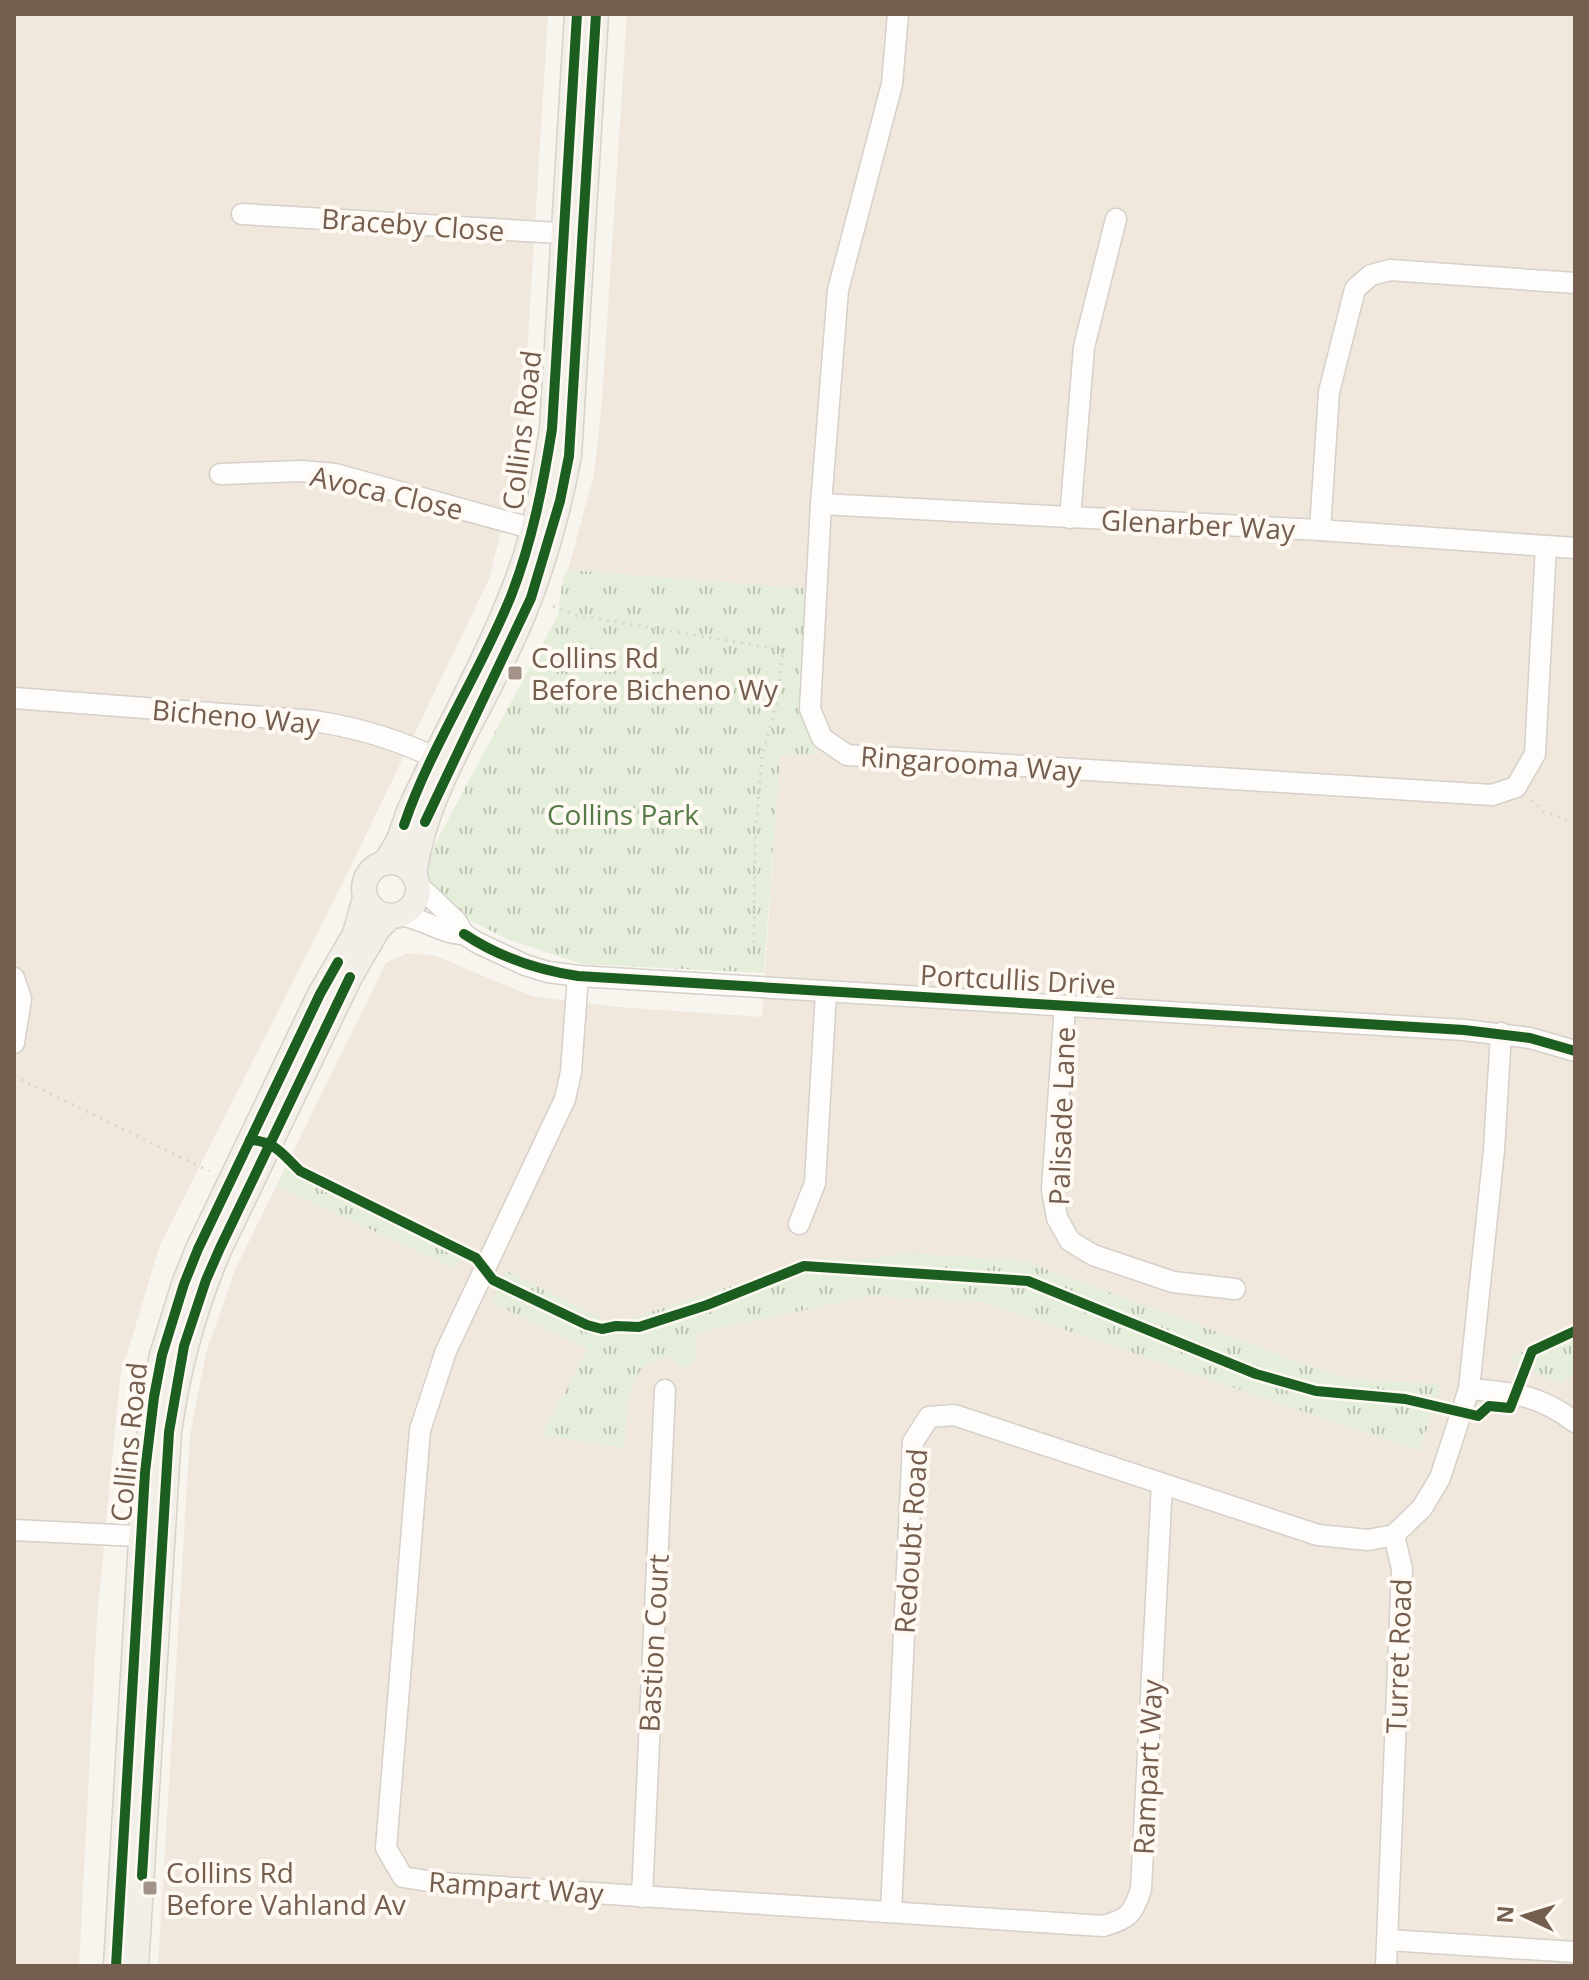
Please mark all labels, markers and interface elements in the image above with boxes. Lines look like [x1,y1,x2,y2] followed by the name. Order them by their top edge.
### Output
[320,199,506,249] street label: Braceby Close
[492,348,550,512] street label: Collins Road
[307,456,467,528] street label: Avoca Close
[1100,500,1297,548] street label: Glenarber Way
[531,638,779,708] place label: Collins Rd Before Bicheno Wy
[506,664,524,682] marker: Collins Rd Before Bicheno Wy
[151,690,322,742] street label: Bicheno Way
[859,736,1084,790] street label: Ringarooma Way
[547,795,699,833] park label: Collins Park
[919,955,1117,1003] street label: Portcullis Drive
[1039,1026,1083,1206] street label: Palisade Lane
[101,1360,155,1524] street label: Collins Road
[885,1447,935,1635] street label: Redoubt Road
[629,1553,677,1733] street label: Bastion Court
[1376,1578,1420,1734] street label: Turret Road
[1123,1677,1171,1856] street label: Rampart Way
[166,1853,406,1923] place label: Collins Rd Before Vahland Av
[427,1862,606,1912] street label: Rampart Way
[1485,1876,1565,1956] north arrow
[141,1879,159,1897] marker: Collins Rd Before Vahland Av
[1488,1905,1520,1925] text: N

